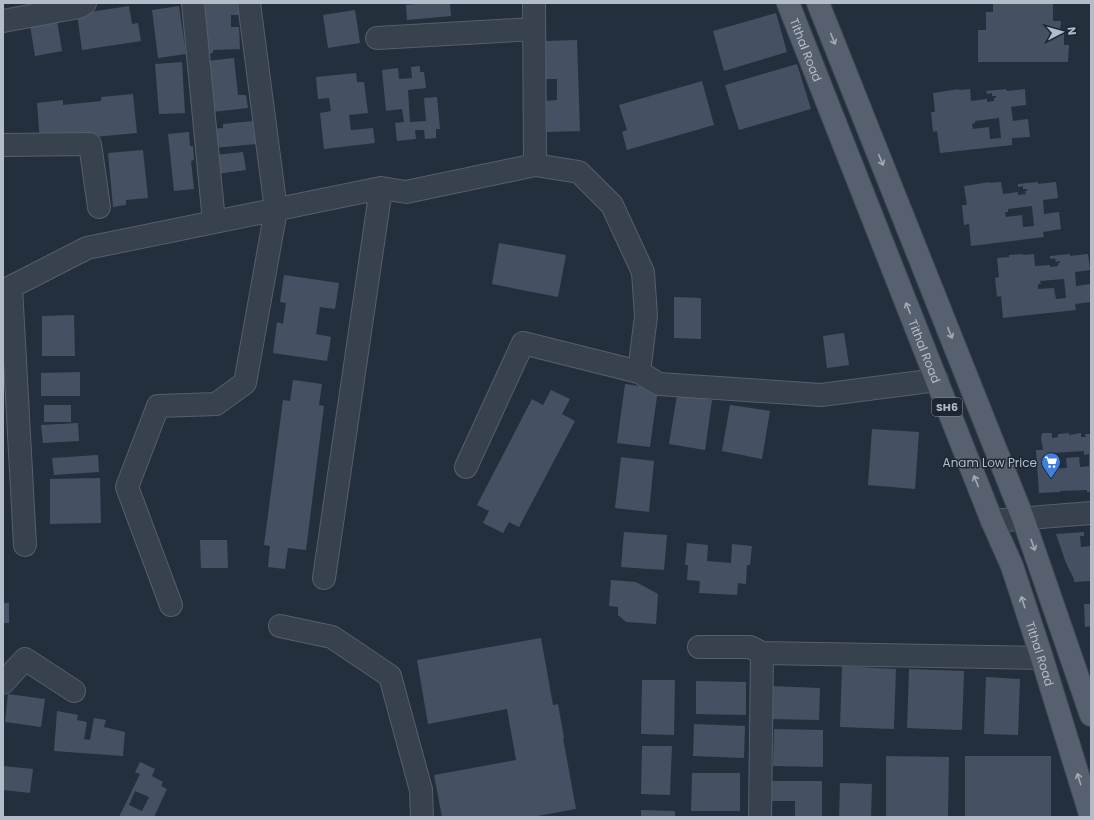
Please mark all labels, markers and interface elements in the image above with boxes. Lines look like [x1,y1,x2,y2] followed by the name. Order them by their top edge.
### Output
[1042,12,1082,52] north arrow
[786,15,827,84] street label: Tithal Road
[1064,26,1080,36] text: N
[829,33,837,45] one-way arrow
[878,153,885,165] one-way arrow
[904,302,912,314] one-way arrow
[905,317,945,385] street label: Tithal Road
[946,326,954,338] one-way arrow
[932,398,962,416] road number: SH6
[1040,451,1062,479] supermarket icon: Anam Low Price
[943,454,1037,471] place label: Anam Low Price
[972,475,979,487] one-way arrow
[1030,538,1037,551] one-way arrow
[1019,596,1027,608] one-way arrow
[1022,619,1059,688] street label: Tithal Road
[1075,773,1082,786] one-way arrow

